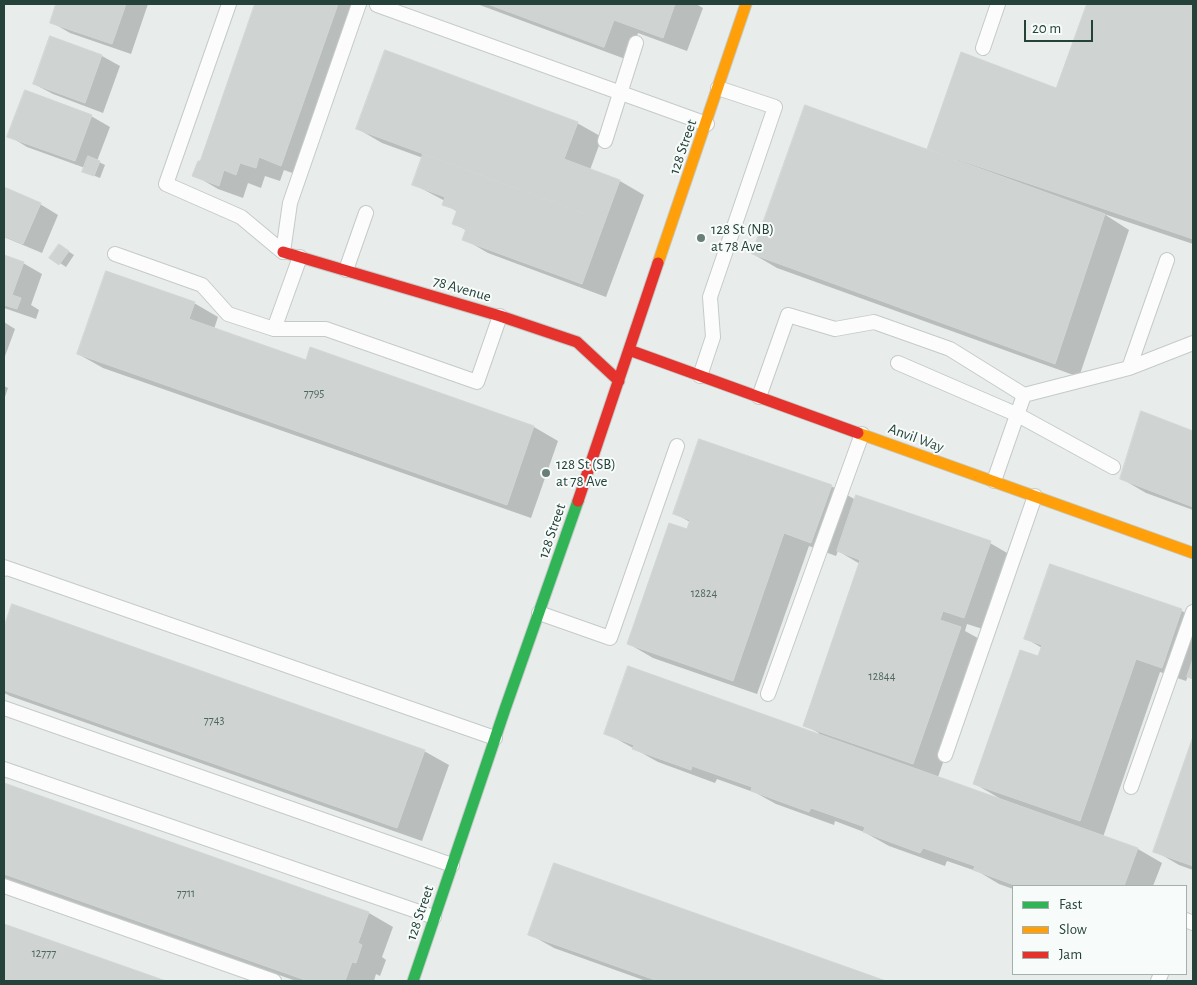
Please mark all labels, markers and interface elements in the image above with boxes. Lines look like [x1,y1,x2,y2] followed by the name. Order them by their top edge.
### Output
[1027,10,1096,42] scale bar
[1032,21,1061,36] text: 20 m
[665,117,701,177] street label: 128 Street
[711,220,774,255] place label: 128 St (NB) at 78 Ave
[695,232,707,244] marker: 128 St (NB) at 78 Ave
[431,272,493,306] street label: 78 Avenue
[304,386,324,400] house number: 7795
[886,420,946,456] street label: Anvil Way
[556,455,616,490] place label: 128 St (SB) at 78 Ave
[540,467,552,479] marker: 128 St (SB) at 78 Ave
[534,501,570,561] street label: 128 Street
[691,586,717,600] house number: 12824
[869,669,895,683] house number: 12844
[204,713,224,727] house number: 7743
[402,883,438,943] street label: 128 Street
[1012,885,1187,975] legend
[177,886,195,900] house number: 7711
[1059,897,1082,912] text: Fast
[1059,922,1087,937] text: Slow
[32,946,56,960] house number: 12777
[1059,947,1082,962] text: Jam

